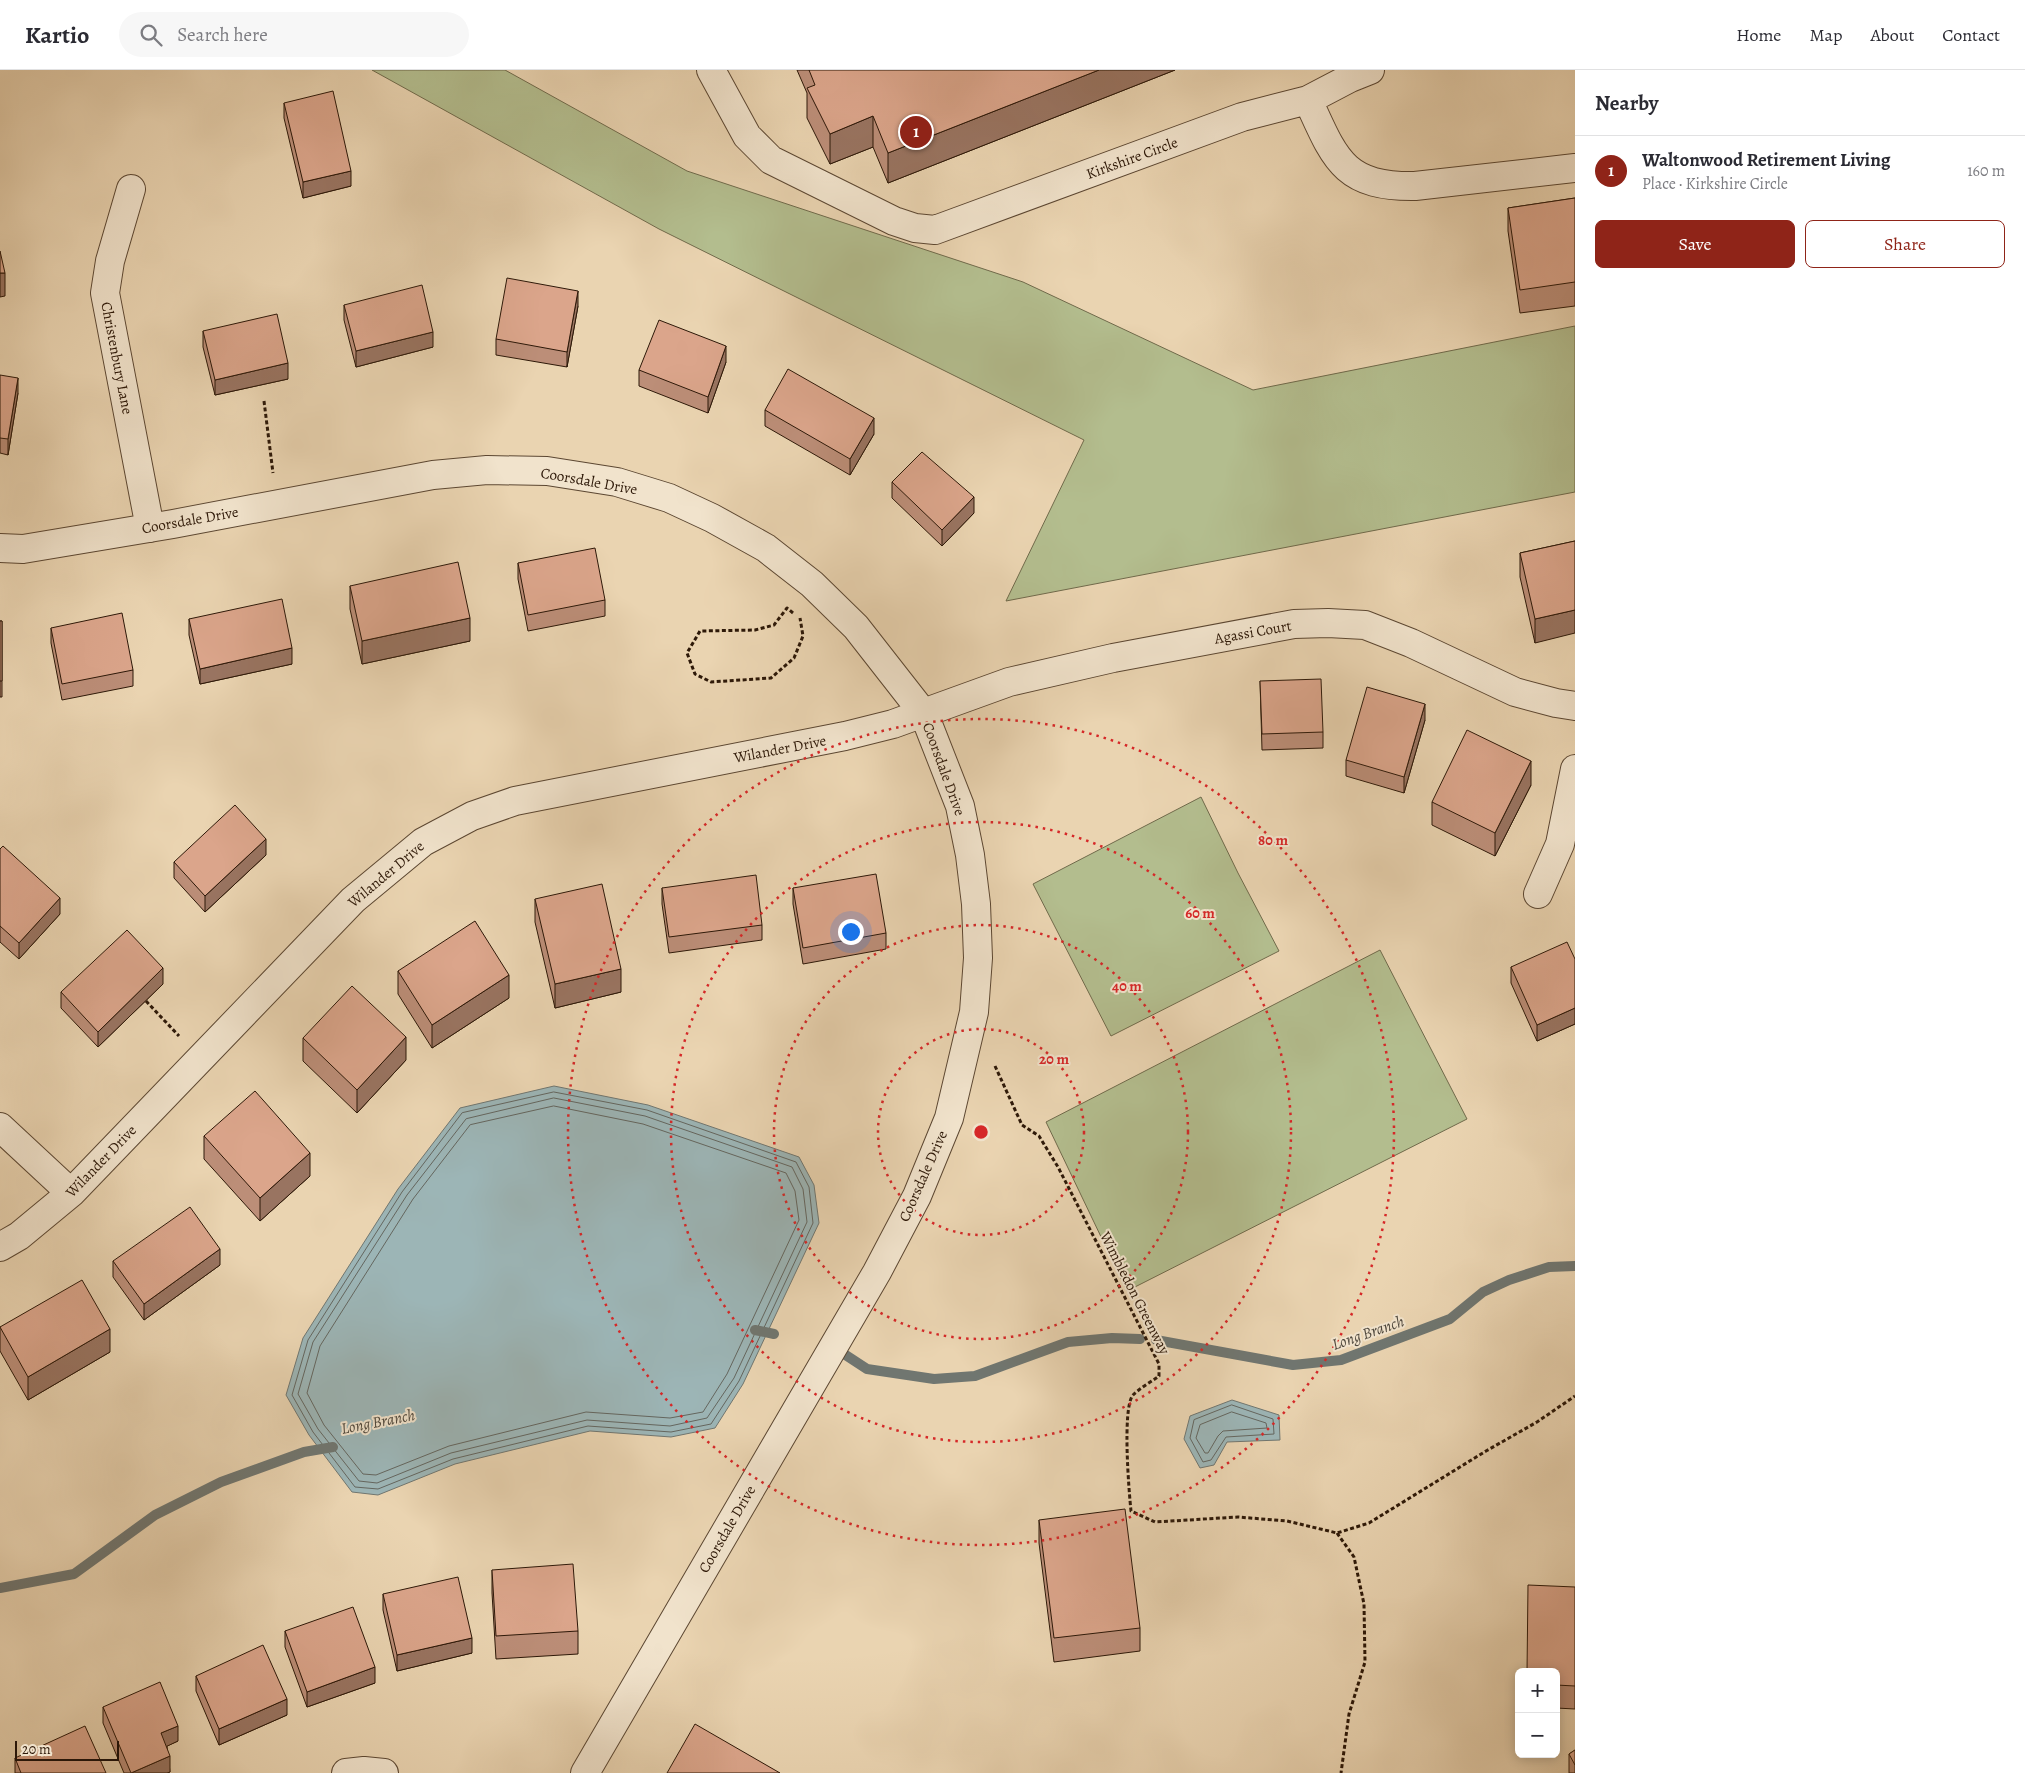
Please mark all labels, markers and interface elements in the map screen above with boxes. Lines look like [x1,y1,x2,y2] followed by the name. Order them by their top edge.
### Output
[119,12,469,57] search box
[25,19,89,51] text: Kartio
[137,21,165,49] icon: search
[177,22,268,48] text: Search here
[1736,23,1781,47] text: Home
[1809,23,1842,47] text: Map
[1870,23,1914,47] text: About
[1942,23,2000,47] text: Contact
[1595,89,1658,117] text: Nearby
[900,113,932,151] pin: 1
[1083,132,1181,184] street label: Kirkshire Circle
[1642,147,1891,173] text: Waltonwood Retirement Living
[1608,160,1614,182] text: 1
[1967,160,2005,182] text: 160 m
[1642,173,1788,195] text: Place · Kirkshire Circle
[1595,220,1795,268] button: Save
[1805,220,2005,268] button: Share
[96,300,138,416] street label: Christenbury Lane
[539,463,639,499] street label: Coorsdale Drive
[140,502,240,538] street label: Coorsdale Drive
[1212,615,1293,649] street label: Agassi Court
[918,720,970,819] street label: Coorsdale Drive
[731,730,828,768] street label: Wilander Drive
[1258,830,1288,850] text: 80 m
[343,836,429,912] street label: Wilander Drive
[1185,903,1215,923] text: 60 m
[838,919,864,945] your location
[1112,976,1142,996] text: 40 m
[1039,1049,1069,1069] text: 20 m
[61,1120,141,1202] street label: Wilander Drive
[972,1123,990,1141] centre of rings
[894,1127,952,1225] street label: Coorsdale Drive
[1095,1227,1175,1358] street label: Wimbledon Greenway
[1329,1310,1407,1356] water label: Long Branch
[339,1404,417,1440] water label: Long Branch
[694,1481,760,1576] street label: Coorsdale Drive
[1515,1668,1560,1758] map controls
[1515,1668,1560,1713] button: +
[1515,1713,1560,1758] button: −
[15,1738,119,1761] scale bar
[22,1740,51,1759] text: 20 m

